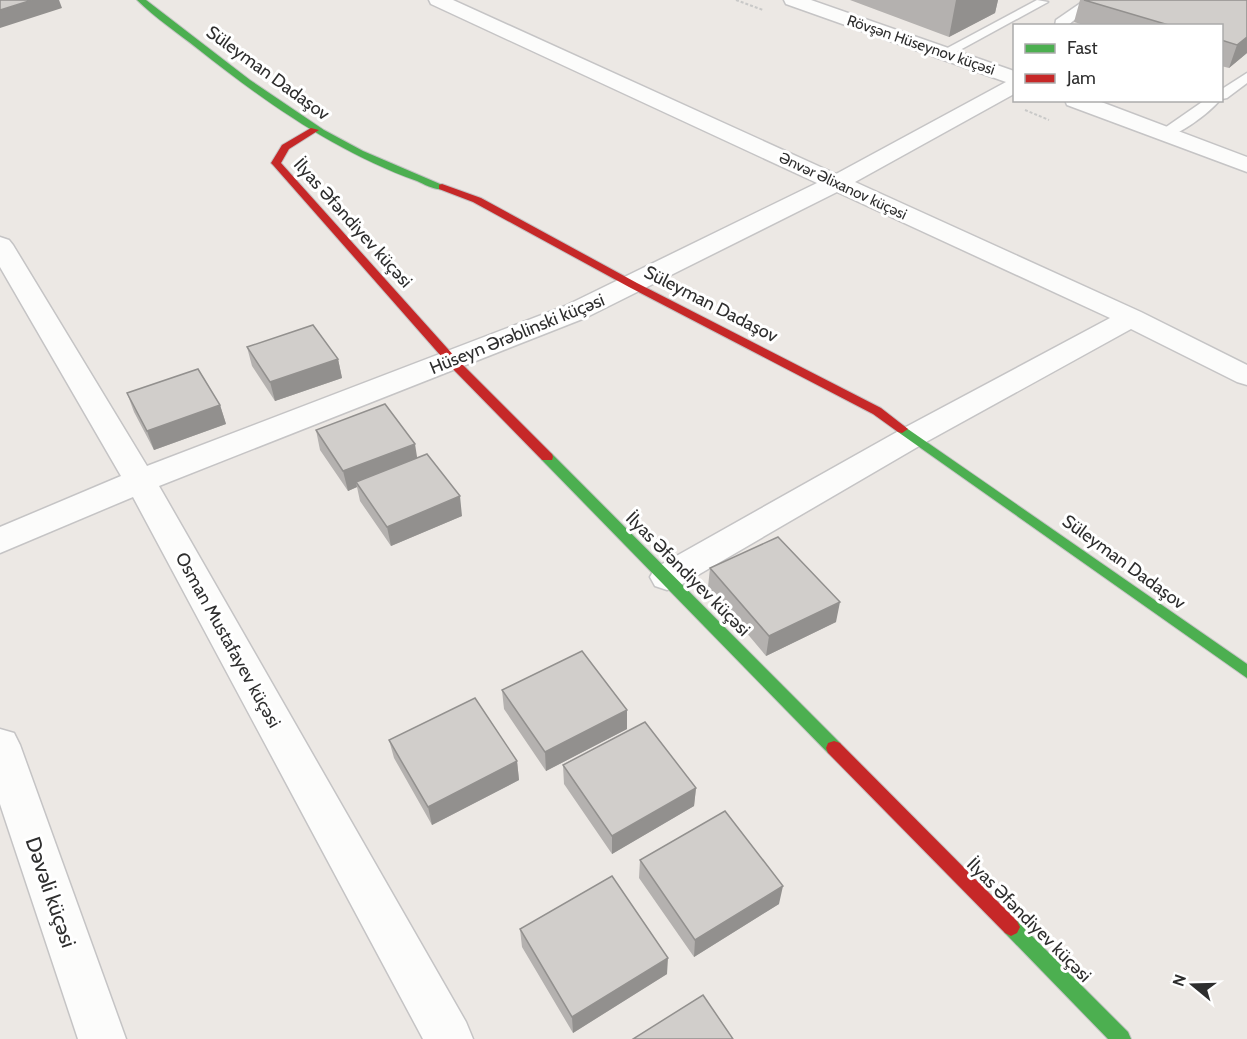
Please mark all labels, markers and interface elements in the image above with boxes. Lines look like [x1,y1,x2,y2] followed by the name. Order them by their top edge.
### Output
[845,11,997,79] street label: Rövşən Hüseynov küçəsi
[202,21,334,125] street label: Süleyman Dadaşov
[1013,24,1223,102] legend
[1067,37,1098,59] text: Fast
[1066,67,1096,89] text: Jam
[776,148,910,224] street label: Ənvər Əlixanov küçəsi
[289,154,417,292] street label: İlyas Əfəndiyev küçəsi
[641,261,782,347] street label: Süleyman Dadaşov
[426,289,608,379] street label: Hüseyn Ərəblinski küçəsi
[621,507,755,641] street label: İlyas Əfəndiyev küçəsi
[1058,510,1190,614] street label: Süleyman Dadaşov
[171,549,285,731] street label: Osman Mustafayev küçəsi
[20,834,82,950] street label: Dəvəli küçəsi
[962,853,1096,987] street label: İlyas Əfəndiyev küçəsi
[1163,955,1223,1015] north arrow
[1168,972,1190,989] text: N

